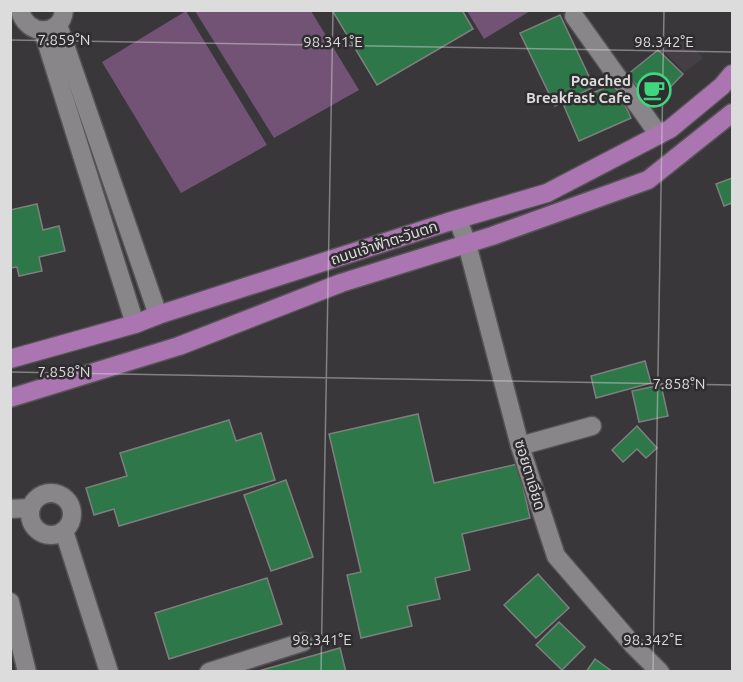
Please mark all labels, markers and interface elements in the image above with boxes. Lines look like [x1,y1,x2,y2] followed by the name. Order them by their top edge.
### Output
[37,31,91,48] text: 7.859°N
[303,33,363,50] text: 98.341°E
[634,33,694,50] text: 98.342°E
[526,72,631,106] place label: Poached Breakfast Cafe
[636,72,672,108] cafe icon: Poached Breakfast Cafe
[328,217,440,268] street label: ถนนเจ้าฟ้าตะวันตก
[37,363,91,380] text: 7.858°N
[652,375,706,392] text: 7.858°N
[512,438,549,512] street label: ซอยตาเอียด
[292,631,352,648] text: 98.341°E
[623,631,683,648] text: 98.342°E

